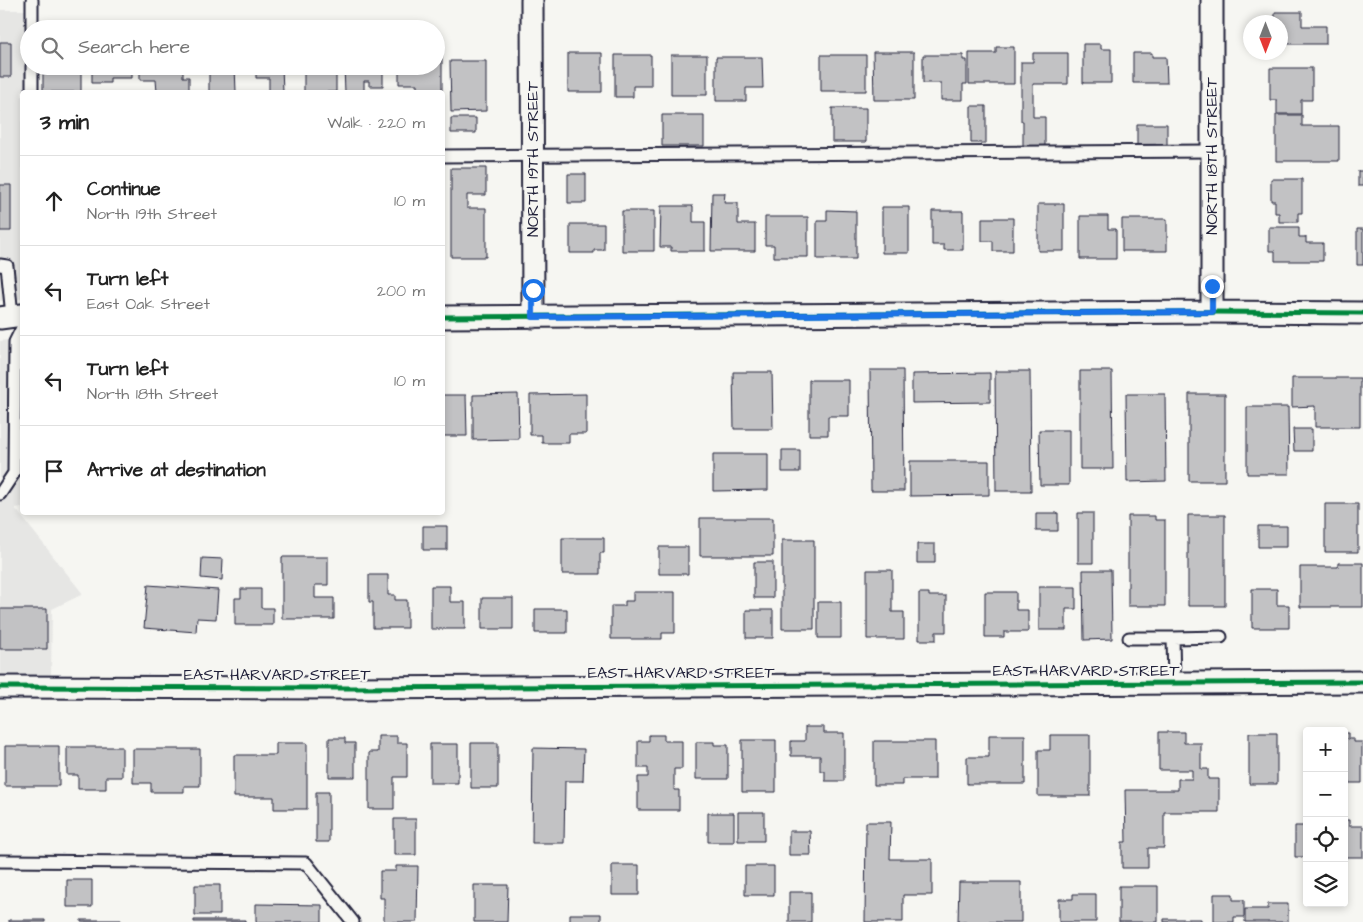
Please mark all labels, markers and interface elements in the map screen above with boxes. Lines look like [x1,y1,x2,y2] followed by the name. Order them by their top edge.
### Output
[1243,15,1288,60] north arrow
[20,20,445,75] search box
[38,34,66,62] icon: search
[78,34,190,61] text: Search here
[1201,77,1223,235] street label: NORTH 18TH STREET
[522,81,544,237] street label: NORTH 19TH STREET
[40,108,89,137] text: 3 min
[327,112,425,134] text: Walk · 220 m
[87,176,161,203] text: Continue
[40,187,68,215] icon: ahead
[394,190,425,212] text: 10 m
[87,203,217,225] text: North 19th Street
[87,266,168,293] text: Turn left
[1201,275,1224,298] route end
[40,277,68,305] icon: left
[522,279,545,302] route start
[377,280,425,302] text: 200 m
[87,293,210,315] text: East Oak Street
[87,356,168,383] text: Turn left
[40,367,68,395] icon: left
[394,370,425,392] text: 10 m
[87,383,218,405] text: North 18th Street
[40,457,68,485] icon: arrive
[87,457,266,484] text: Arrive at destination
[993,660,1179,682] street label: EAST HARVARD STREET
[588,662,774,684] street label: EAST HARVARD STREET
[184,664,370,686] street label: EAST HARVARD STREET
[1303,727,1348,907] map controls
[1303,727,1348,772] button: +
[1303,772,1348,817] button: −
[1303,817,1348,862] button: locate
[1303,862,1348,907] button: layers

